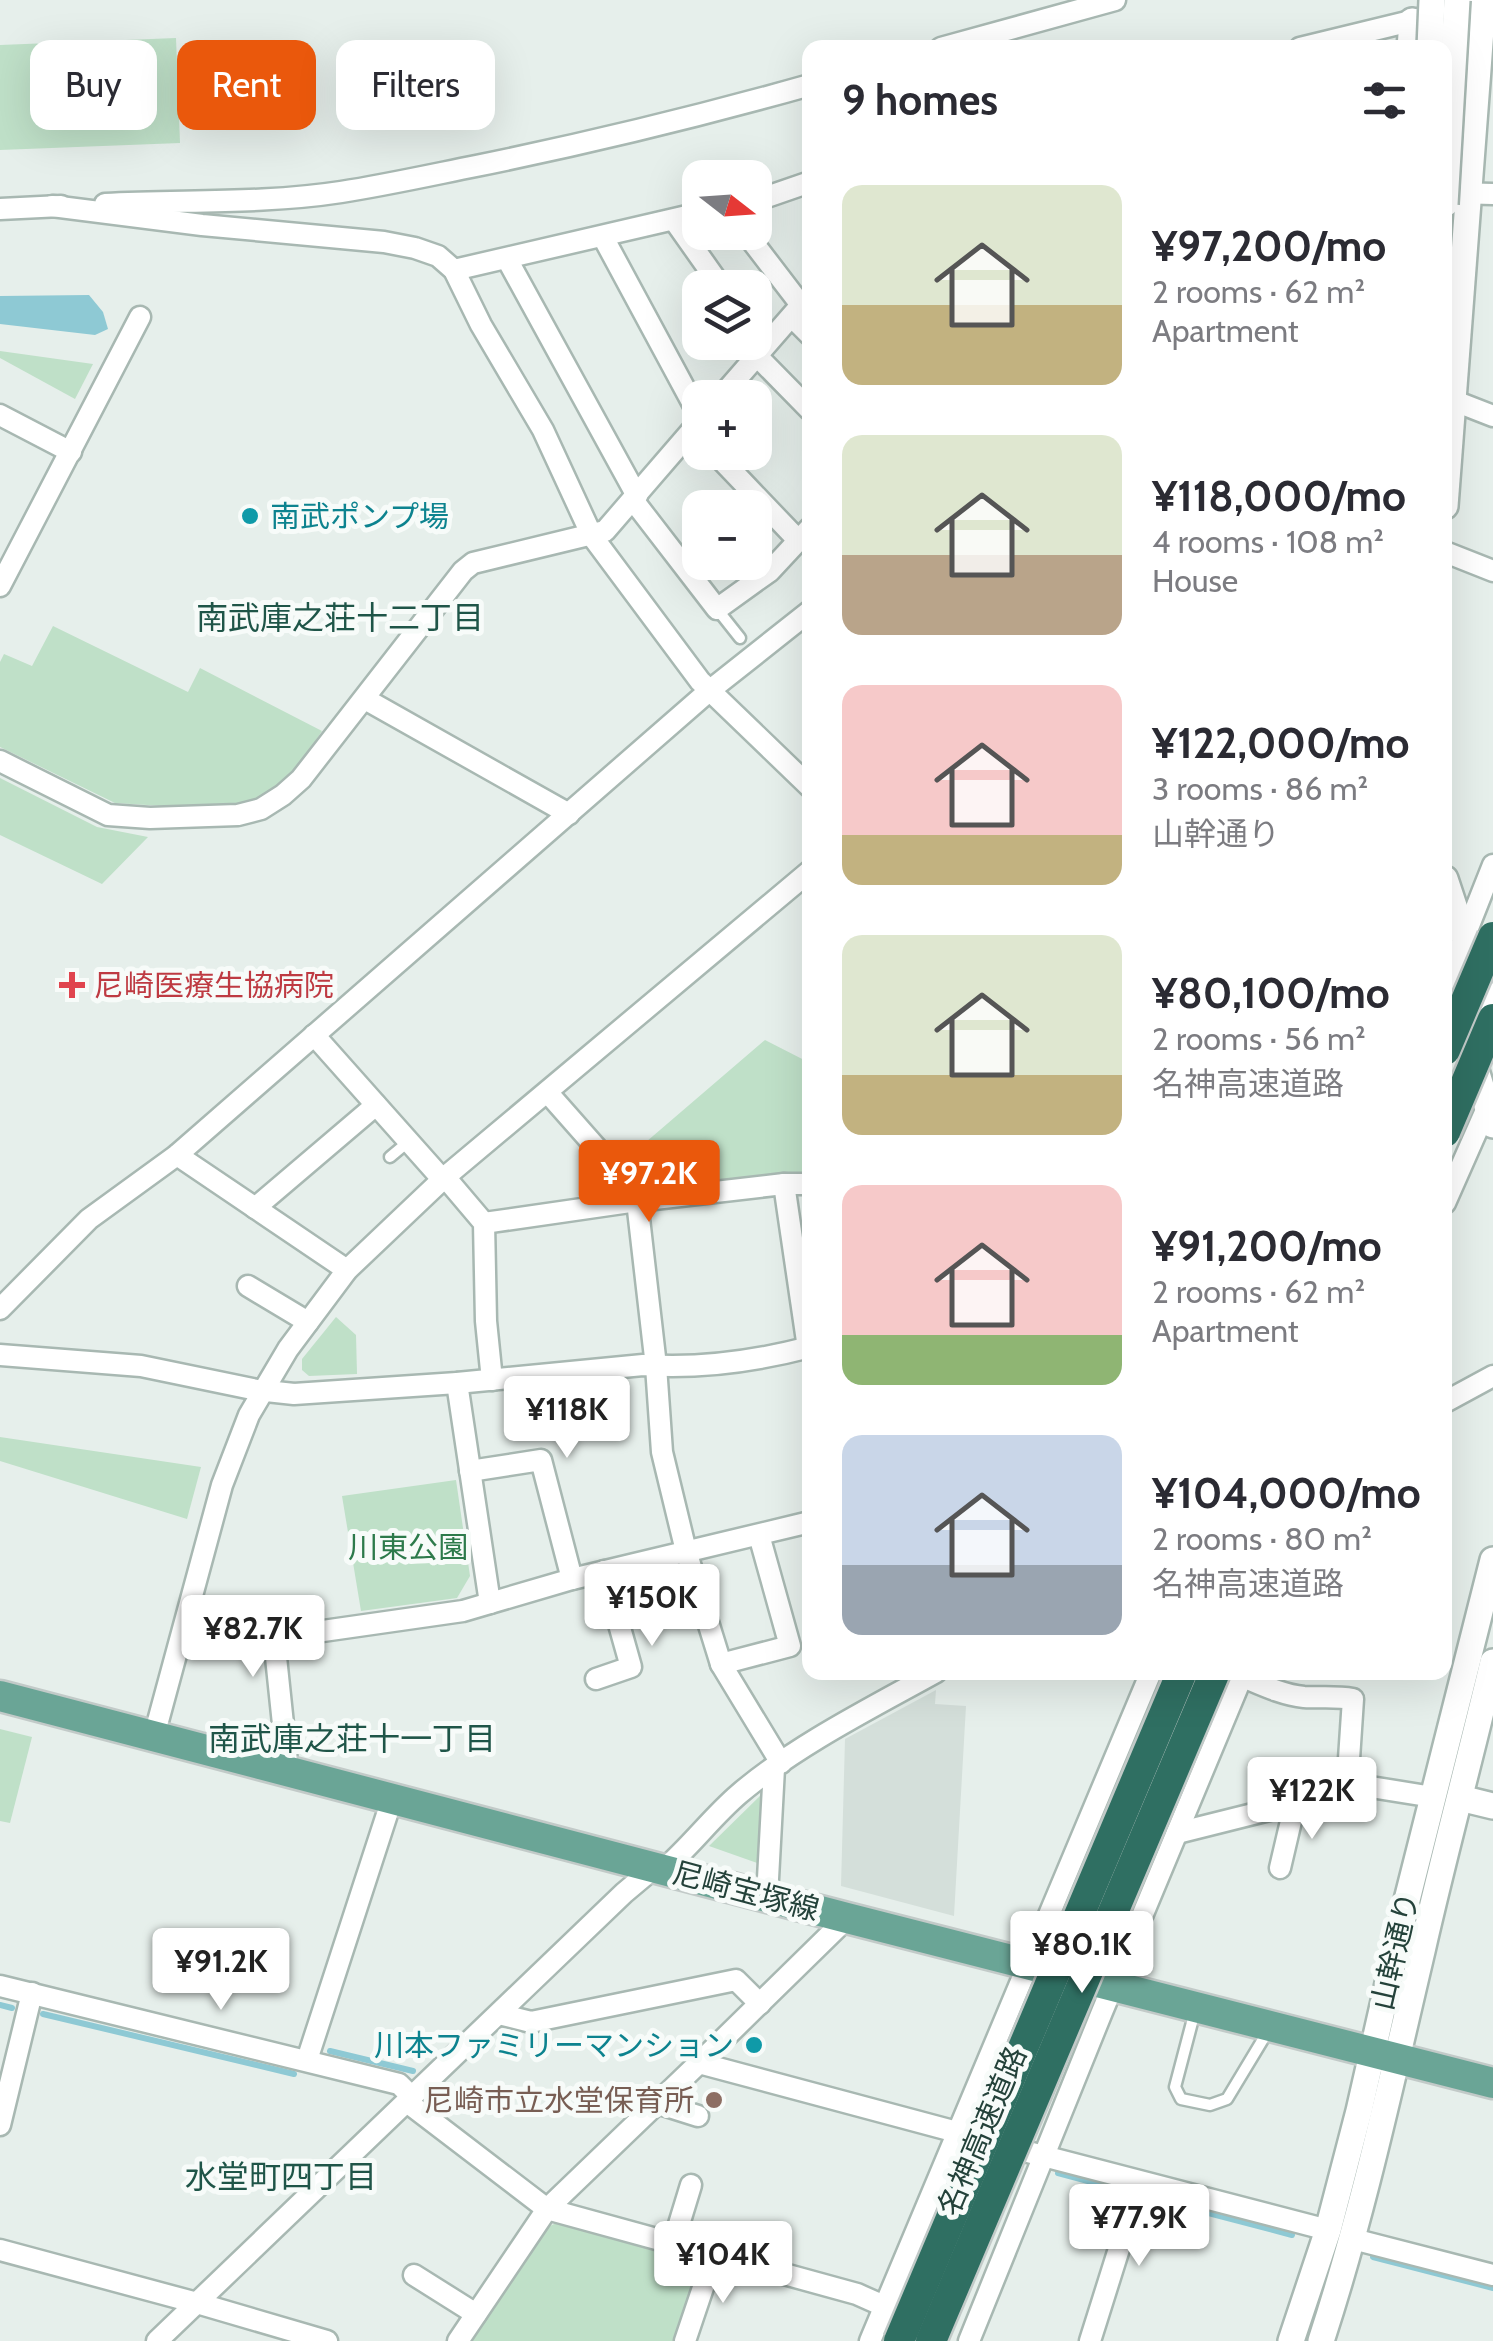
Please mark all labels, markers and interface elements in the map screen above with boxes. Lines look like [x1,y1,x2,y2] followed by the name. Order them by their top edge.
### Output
[30,40,157,130] chip: Buy
[177,40,316,130] chip: Rent
[336,40,495,130] chip: Filters
[1357,73,1412,128] icon: filters
[842,74,998,126] text: 9 homes
[682,160,772,250] north arrow
[682,160,772,580] map controls
[1152,220,1386,272] text: ¥97,200/mo
[922,225,1042,345] icon: home
[682,270,772,360] button: layers
[1152,272,1365,311] text: 2 rooms · 62 m²
[1152,311,1299,350] text: Apartment
[682,380,772,470] button: +
[1152,470,1406,522] text: ¥118,000/mo
[922,475,1042,595] icon: home
[682,490,772,580] button: −
[270,498,449,535] place label: 南武ポンプ場
[239,505,261,527] marker: 南武ポンプ場
[1152,522,1384,561] text: 4 rooms · 108 m²
[1152,561,1238,600] text: House
[196,598,484,637] district label: 南武庫之荘十二丁目
[1152,717,1410,769] text: ¥122,000/mo
[922,725,1042,845] icon: home
[1152,769,1368,808] text: 3 rooms · 86 m²
[1152,814,1280,853] text: 山幹通り
[94,967,334,1004] place label: 尼崎医療生協病院
[1152,967,1390,1019] text: ¥80,100/mo
[59,972,85,998] marker: 尼崎医療生協病院
[922,975,1042,1095] icon: home
[1152,1019,1366,1058] text: 2 rooms · 56 m²
[1152,1064,1344,1103] text: 名神高速道路
[568,1140,730,1225] pin: ¥97.2K
[601,1153,697,1192] text: ¥97.2K
[1152,1220,1382,1272] text: ¥91,200/mo
[922,1225,1042,1345] icon: home
[1152,1272,1365,1311] text: 2 rooms · 62 m²
[1152,1311,1299,1350] text: Apartment
[497,1376,637,1461] pin: ¥118K
[526,1389,608,1428] text: ¥118K
[1152,1467,1421,1519] text: ¥104,000/mo
[922,1475,1042,1595] icon: home
[1152,1519,1372,1558] text: 2 rooms · 80 m²
[348,1529,468,1566] park label: 川東公園
[582,1564,722,1649] pin: ¥150K
[1152,1564,1344,1603] text: 名神高速道路
[607,1577,697,1616] text: ¥150K
[172,1595,334,1680] pin: ¥82.7K
[203,1608,303,1647] text: ¥82.7K
[208,1719,496,1758] district label: 南武庫之荘十一丁目
[1242,1757,1382,1842] pin: ¥122K
[1269,1770,1355,1809] text: ¥122K
[669,1854,823,1928] street label: 尼崎宝塚線
[1363,1888,1427,2014] street label: 山幹通り
[1001,1911,1163,1996] pin: ¥80.1K
[1032,1924,1132,1963] text: ¥80.1K
[140,1928,302,2013] pin: ¥91.2K
[174,1941,268,1980] text: ¥91.2K
[374,2027,734,2064] place label: 川本ファミリーマンション
[743,2034,765,2056] marker: 川本ファミリーマンション
[930,2041,1034,2221] street label: 名神高速道路
[424,2082,694,2119] place label: 尼崎市立水堂保育所
[703,2089,725,2111] marker: 尼崎市立水堂保育所
[185,2157,377,2196] district label: 水堂町四丁目
[1058,2184,1220,2269] pin: ¥77.9K
[1091,2197,1187,2236] text: ¥77.9K
[653,2221,793,2306] pin: ¥104K
[676,2234,770,2273] text: ¥104K

